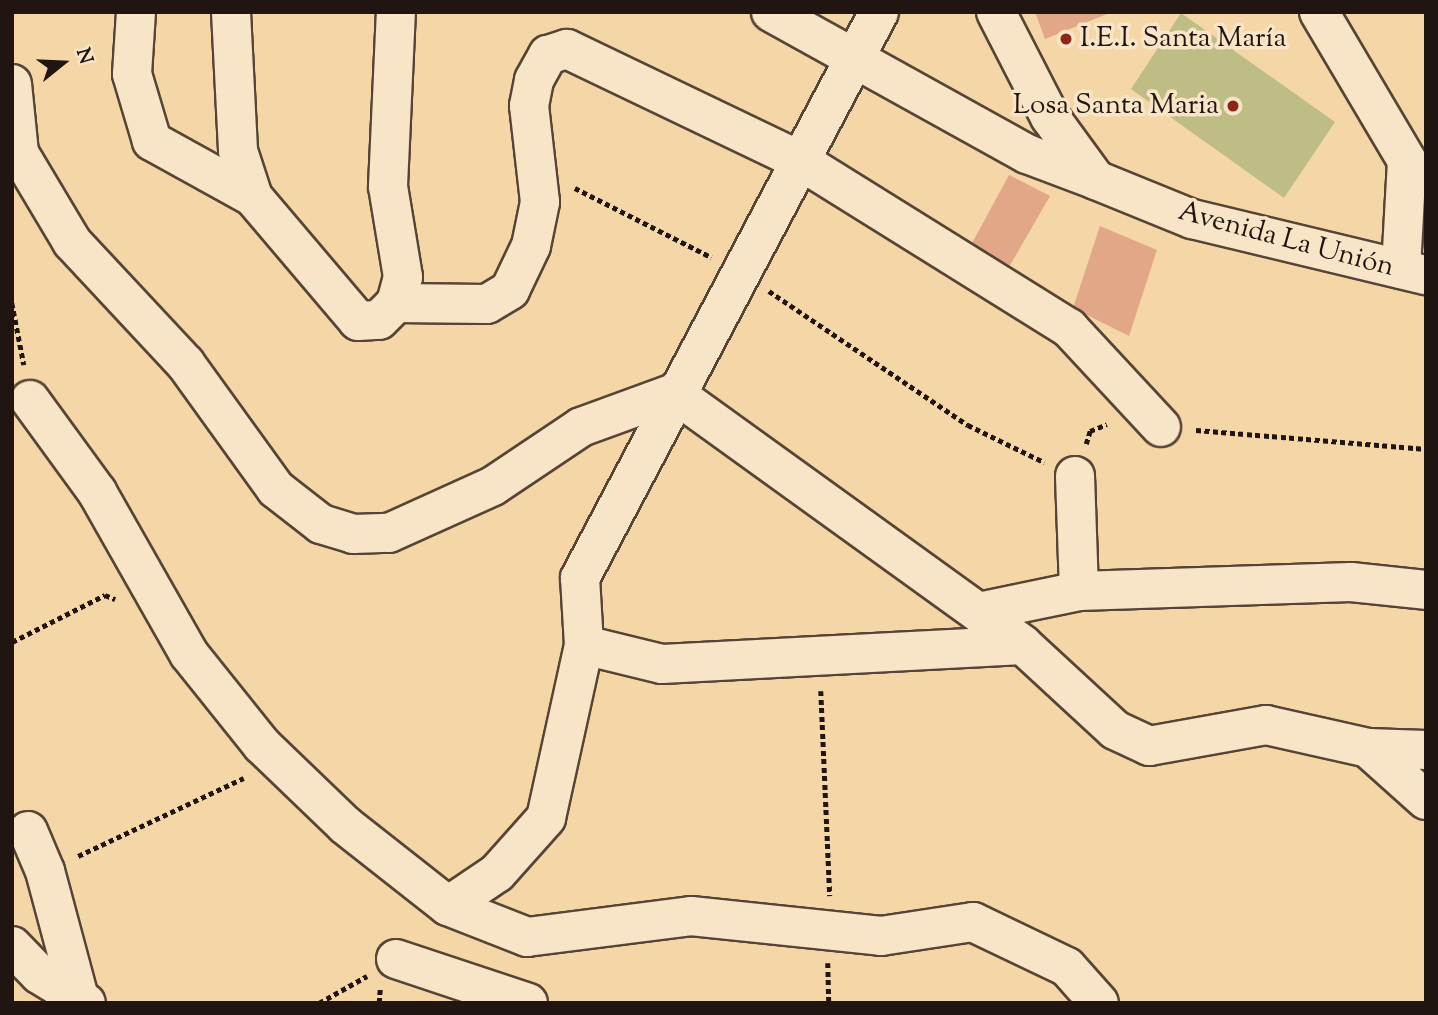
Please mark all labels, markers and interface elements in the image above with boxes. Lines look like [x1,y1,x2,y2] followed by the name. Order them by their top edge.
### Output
[1080,22,1286,56] place label: I.E.I. Santa María
[28,28,98,98] north arrow
[1058,31,1074,47] marker: I.E.I. Santa María
[68,45,99,68] text: N
[1013,89,1219,123] place label: Losa Santa Maria
[1225,98,1241,114] marker: Losa Santa Maria
[1174,195,1398,285] street label: Avenida La Unión

